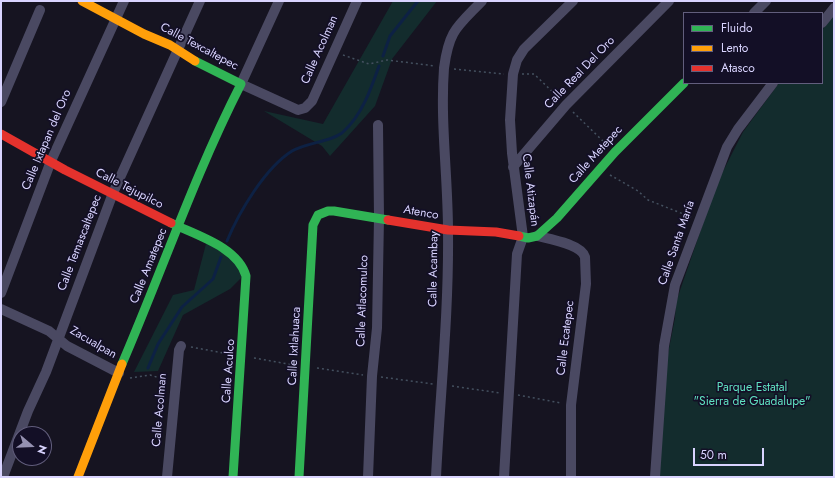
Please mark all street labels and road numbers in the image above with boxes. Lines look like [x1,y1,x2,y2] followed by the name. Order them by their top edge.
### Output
[298,13,342,87] street label: Calle Acolman
[157,20,241,74] street label: Calle Texcaltepec
[542,34,618,112] street label: Calle Real Del Oro
[19,88,75,192] street label: Calle Ixtapan del Oro
[566,123,626,187] street label: Calle Metepec
[518,153,542,227] street label: Calle Atizapán
[93,166,165,212] street label: Calle Tejupilco
[55,193,105,293] street label: Calle Temascaltepec
[656,199,698,287] street label: Calle Santa María
[402,203,440,223] street label: Atenco
[127,226,171,306] street label: Calle Amatepec
[426,231,442,307] street label: Calle Acambay
[354,255,372,347] street label: Calle Atlacomulco
[554,300,578,376] street label: Calle Ecatepec
[286,306,304,386] street label: Calle Ixtlahuaca
[67,324,119,362] street label: Zacualpan
[220,338,238,404] street label: Calle Aculco
[150,373,170,447] street label: Calle Acolman

